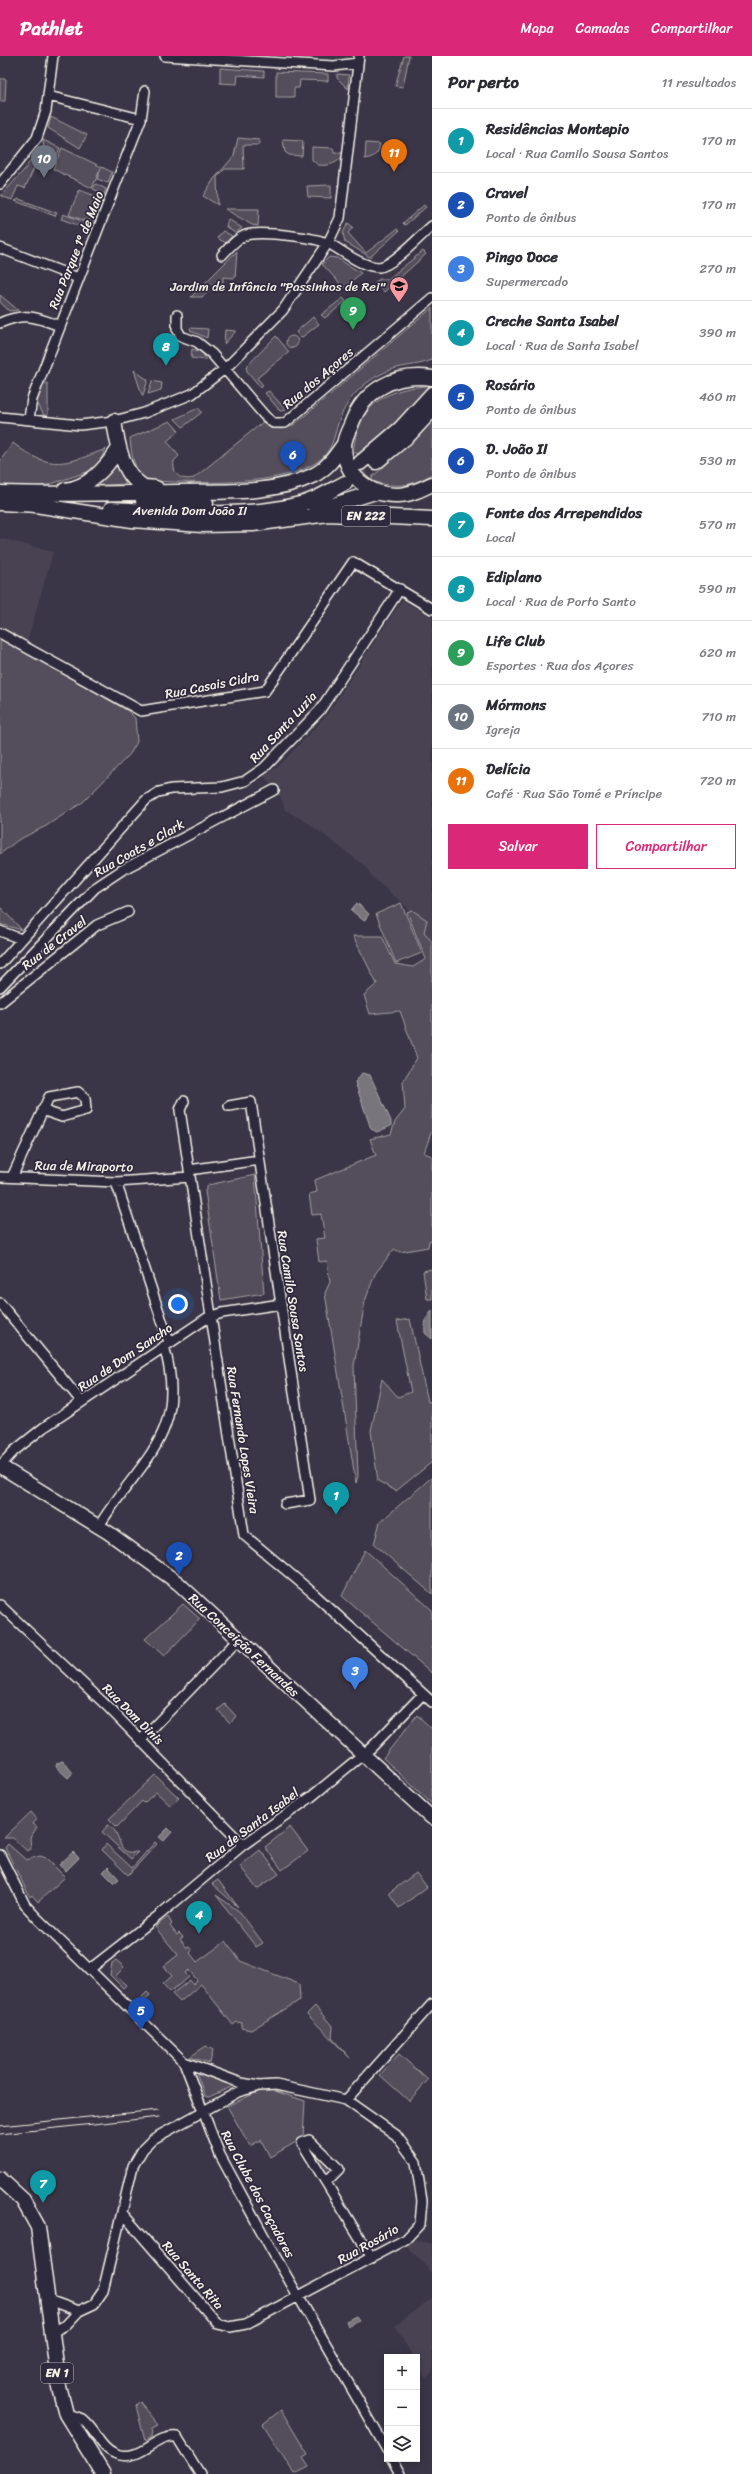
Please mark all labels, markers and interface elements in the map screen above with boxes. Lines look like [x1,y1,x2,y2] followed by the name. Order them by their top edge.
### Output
[20,12,83,45] text: Pathlet
[521,16,553,41] text: Mapa
[575,16,629,41] text: Camadas
[651,16,732,41] text: Compartilhar
[448,67,519,97] text: Por perto
[662,71,736,94] text: 11 resultados
[486,116,629,142] text: Residências Montepio
[458,129,464,152] text: 1
[701,129,736,152] text: 170 m
[381,139,407,172] pin: 11
[486,142,668,165] text: Local · Rua Camilo Sousa Santos
[31,145,57,178] pin: 10
[486,180,528,206] text: Cravel
[42,187,110,313] street label: Rua Parque 1º de Maio
[457,193,465,216] text: 2
[701,193,736,216] text: 170 m
[486,206,576,229] text: Ponto de ônibus
[486,244,558,270] text: Pingo Doce
[457,257,465,280] text: 3
[699,257,736,280] text: 270 m
[486,270,568,293] text: Supermercado
[169,275,387,298] place label: Jardim de Infância "Passinhos de Rei"
[388,275,410,303] school or university icon: Jardim de Infância "Passinhos de Rei"
[340,297,366,330] pin: 9
[486,308,619,334] text: Creche Santa Isabel
[457,321,465,344] text: 4
[699,321,736,344] text: 390 m
[153,333,179,366] pin: 8
[486,334,639,357] text: Local · Rua de Santa Isabel
[277,341,360,415] street label: Rua dos Açores
[486,372,535,398] text: Rosário
[457,385,465,408] text: 5
[699,385,736,408] text: 460 m
[486,398,576,421] text: Ponto de ônibus
[486,436,548,462] text: D. João II
[280,441,306,474] pin: 6
[457,449,465,472] text: 6
[699,449,736,472] text: 530 m
[486,462,576,485] text: Ponto de ônibus
[132,499,247,522] street label: Avenida Dom João II
[486,500,642,526] text: Fonte dos Arrependidos
[342,506,390,526] road number: EN 222
[457,513,465,536] text: 7
[699,513,736,536] text: 570 m
[486,526,515,549] text: Local
[486,564,542,590] text: Ediplano
[457,577,465,600] text: 8
[698,577,736,600] text: 590 m
[486,590,636,613] text: Local · Rua de Porto Santo
[486,628,545,654] text: Life Club
[457,641,465,664] text: 9
[700,641,736,664] text: 620 m
[486,654,634,677] text: Esportes · Rua dos Açores
[163,665,261,705] street label: Rua Casais Cidra
[243,685,323,768] street label: Rua Santa Luzia
[486,692,546,718] text: Mórmons
[454,705,468,728] text: 10
[701,705,736,728] text: 710 m
[486,718,520,741] text: Igreja
[486,756,530,782] text: Delícia
[455,769,467,792] text: 11
[699,769,736,792] text: 720 m
[486,782,662,805] text: Café · Rua São Tomé e Príncipe
[89,813,189,883] street label: Rua Coats e Clark
[448,824,588,869] button: Salvar
[596,824,736,869] button: Compartilhar
[16,910,92,976] street label: Rua de Cravel
[35,1154,134,1178] street label: Rua de Miraporto
[270,1229,316,1374] street label: Rua Camilo Sousa Santos
[168,1294,188,1314] your location
[73,1316,178,1397] street label: Rua de Dom Sancho
[220,1365,266,1516] street label: Rua Fernando Lopes Vieira
[323,1482,349,1515] pin: 1
[166,1542,192,1575] pin: 2
[183,1587,305,1703] street label: Rua Conceição Fernandes
[342,1657,368,1690] pin: 3
[97,1678,170,1751] street label: Rua Dom Dinis
[200,1782,304,1868] street label: Rua de Santa Isabel
[186,1901,212,1934] pin: 4
[128,1997,154,2030] pin: 5
[214,2126,302,2263] street label: Rua Clube dos Caçadores
[30,2170,56,2203] pin: 7
[333,2217,403,2270] street label: Rua Rosário
[156,2235,230,2315] street label: Rua Santa Rita
[384,2354,420,2462] map controls
[384,2354,420,2390] button: +
[41,2363,73,2383] road number: EN 1
[384,2390,420,2426] button: −
[384,2426,420,2462] button: layers

